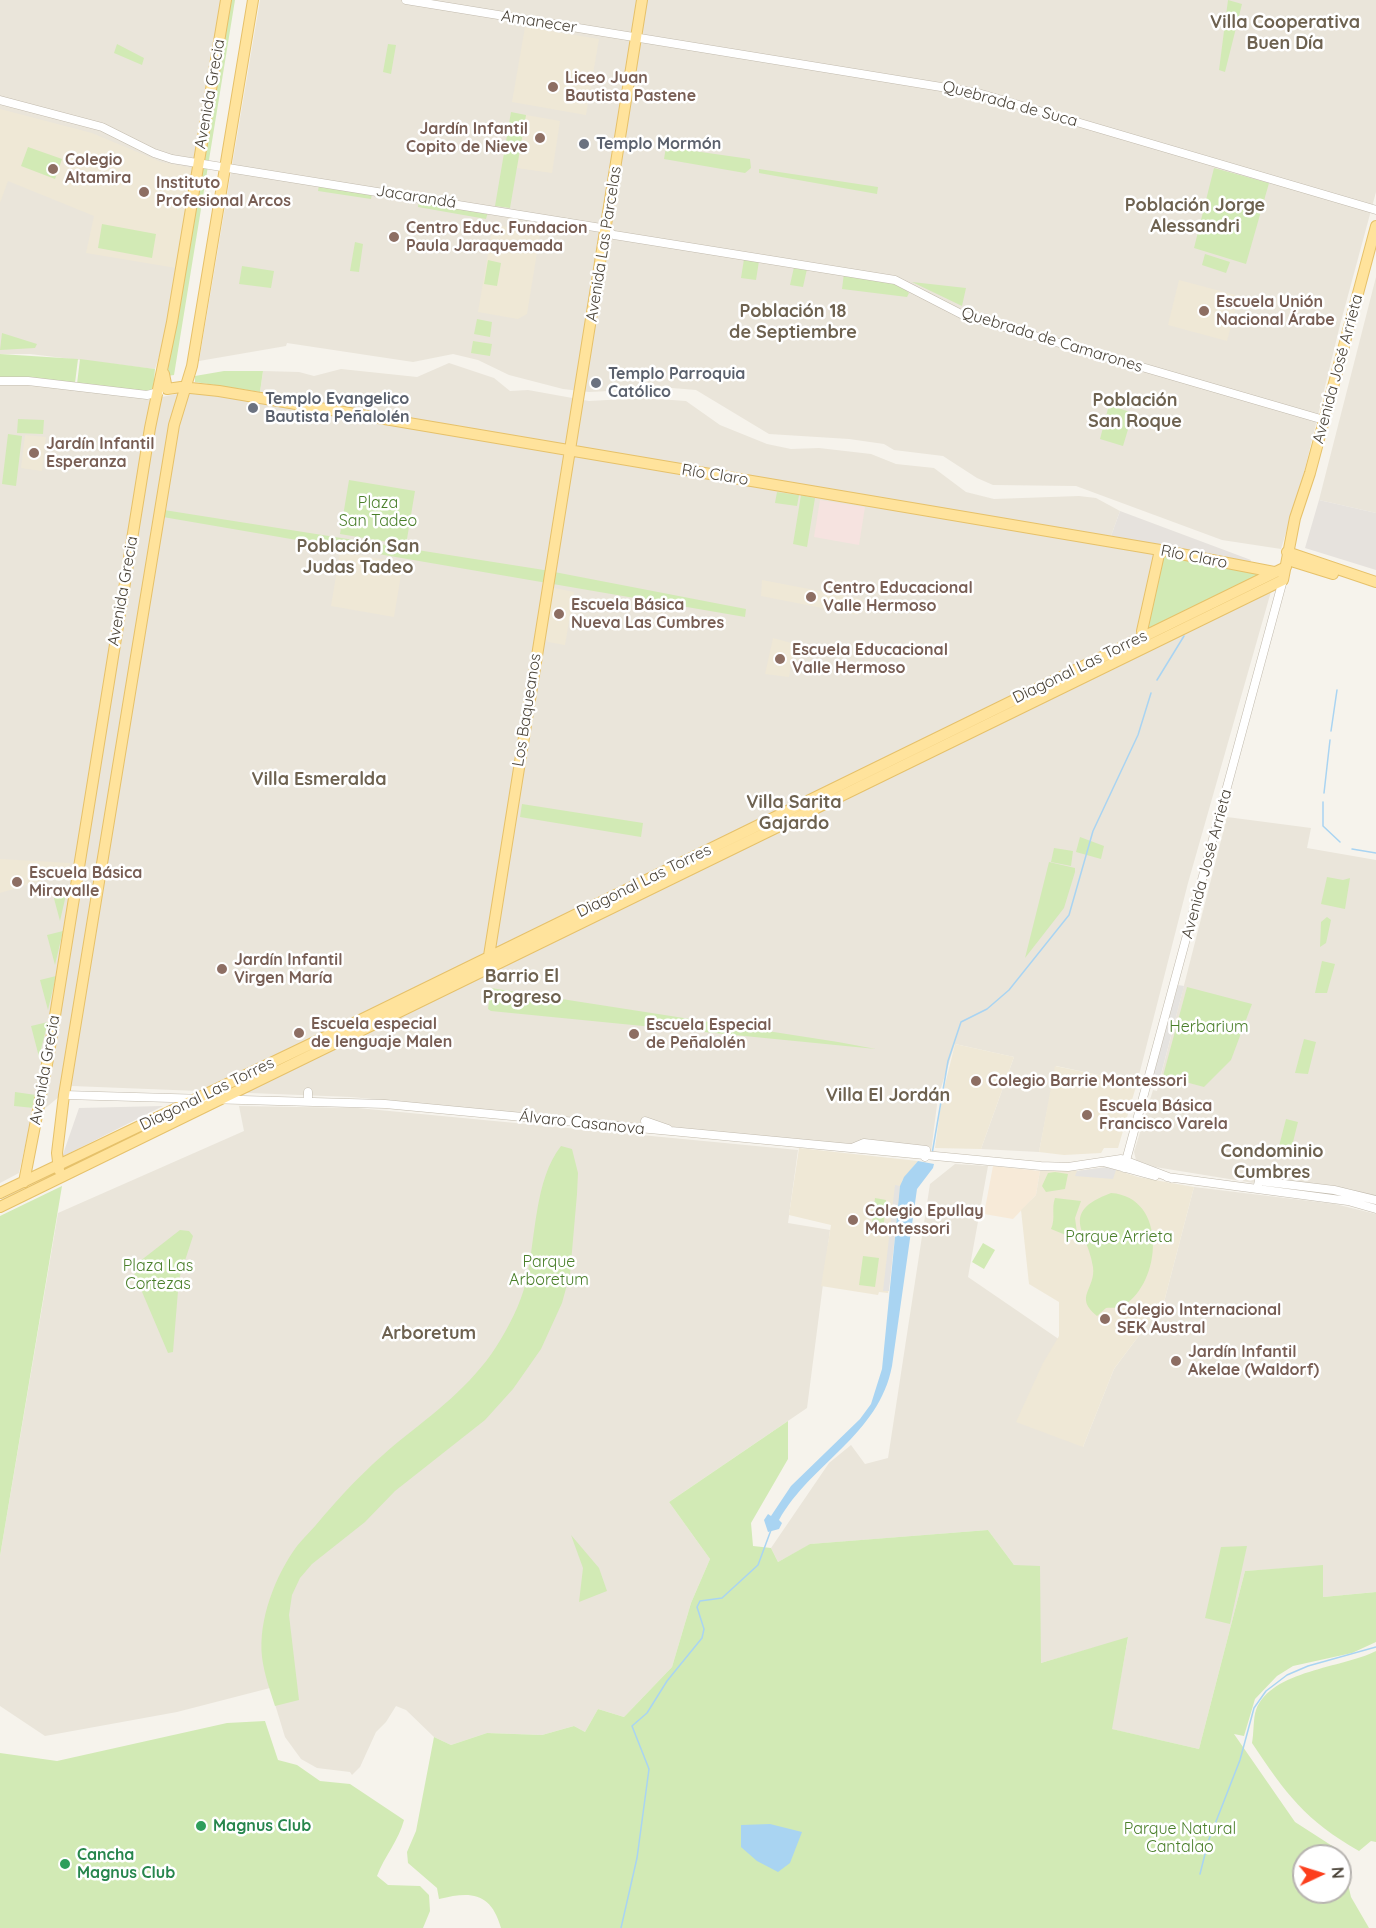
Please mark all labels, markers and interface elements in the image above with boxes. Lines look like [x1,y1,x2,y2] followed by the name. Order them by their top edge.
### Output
[500,7,578,37] street label: Amanecer
[1210,12,1360,54] district label: Villa Cooperativa Buen Día
[191,38,229,150] street label: Avenida Grecia
[565,68,696,106] place label: Liceo Juan Bautista Pastene
[940,77,1080,131] street label: Quebrada de Suca
[546,80,560,94] marker: Liceo Juan Bautista Pastene
[406,119,528,157] place label: Jardín Infantil Copito de Nieve
[533,131,547,145] marker: Jardín Infantil Copito de Nieve
[596,134,721,154] place label: Templo Mormón
[577,137,591,151] marker: Templo Mormón
[65,150,131,188] place label: Colegio Altamira
[46,162,60,176] marker: Colegio Altamira
[582,165,626,323] street label: Avenida Las Parcelas
[156,173,291,211] place label: Instituto Profesional Arcos
[374,181,458,213] street label: Jacarandá
[137,185,151,199] marker: Instituto Profesional Arcos
[1125,195,1265,238] district label: Población Jorge Alessandri
[406,218,588,256] place label: Centro Educ. Fundacion Paula Jaraquemada
[387,230,401,244] marker: Centro Educ. Fundacion Paula Jaraquemada
[1216,292,1335,330] place label: Escuela Unión Nacional Árabe
[1309,292,1367,446] street label: Avenida José Arrieta
[729,301,857,344] district label: Población 18 de Septiembre
[959,303,1145,377] street label: Quebrada de Camarones
[1197,304,1211,318] marker: Escuela Unión Nacional Árabe
[608,364,745,402] place label: Templo Parroquia Católico
[589,376,603,390] marker: Templo Parroquia Católico
[265,389,410,427] place label: Templo Evangelico Bautista Peñalolén
[1088,390,1182,432] district label: Población San Roque
[246,401,260,415] marker: Templo Evangelico Bautista Peñalolén
[46,434,154,472] place label: Jardín Infantil Esperanza
[27,446,41,460] marker: Jardín Infantil Esperanza
[680,460,750,490] street label: Río Claro
[339,493,417,531] park label: Plaza San Tadeo
[104,535,142,647] street label: Avenida Grecia
[297,536,419,578] district label: Población San Judas Tadeo
[1159,541,1229,573] street label: Río Claro
[823,578,973,616] place label: Centro Educacional Valle Hermoso
[804,590,818,604] marker: Centro Educacional Valle Hermoso
[571,595,724,633] place label: Escuela Básica Nueva Las Cumbres
[552,607,566,621] marker: Escuela Básica Nueva Las Cumbres
[1010,626,1150,708] street label: Diagonal Las Torres
[792,640,948,678] place label: Escuela Educacional Valle Hermoso
[509,652,545,768] street label: Los Baqueanos
[773,652,787,666] marker: Escuela Educacional Valle Hermoso
[252,769,386,791] district label: Villa Esmeralda
[1178,787,1236,941] street label: Avenida José Arrieta
[746,792,842,834] district label: Villa Sarita Gajardo
[574,840,714,922] street label: Diagonal Las Torres
[29,863,142,901] place label: Escuela Básica Miravalle
[10,875,24,889] marker: Escuela Básica Miravalle
[234,950,342,988] place label: Jardín Infantil Virgen María
[215,962,229,976] marker: Jardín Infantil Virgen María
[483,966,561,1008] district label: Barrio El Progreso
[26,1014,64,1126] street label: Avenida Grecia
[311,1014,452,1052] place label: Escuela especial de lenguaje Malen
[646,1015,772,1053] place label: Escuela Especial de Peñalolén
[1169,1017,1249,1037] park label: Herbarium
[292,1026,306,1040] marker: Escuela especial de lenguaje Malen
[627,1027,641,1041] marker: Escuela Especial de Peñalolén
[137,1053,277,1135] street label: Diagonal Las Torres
[988,1071,1187,1091] place label: Colegio Barrie Montessori
[969,1074,983,1088] marker: Colegio Barrie Montessori
[826,1085,950,1107] district label: Villa El Jordán
[1099,1096,1228,1134] place label: Escuela Básica Francisco Varela
[518,1107,646,1139] street label: Álvaro Casanova
[1080,1108,1094,1122] marker: Escuela Básica Francisco Varela
[1221,1141,1323,1184] district label: Condominio Cumbres
[865,1201,984,1239] place label: Colegio Epullay Montessori
[846,1213,860,1227] marker: Colegio Epullay Montessori
[1065,1227,1173,1247] park label: Parque Arrieta
[509,1252,589,1290] park label: Parque Arboretum
[123,1256,193,1294] park label: Plaza Las Cortezas
[1117,1300,1281,1338] place label: Colegio Internacional SEK Austral
[1098,1312,1112,1326] marker: Colegio Internacional SEK Austral
[382,1323,476,1345] district label: Arboretum
[1188,1342,1319,1380] place label: Jardín Infantil Akelae (Waldorf)
[1169,1354,1183,1368] marker: Jardín Infantil Akelae (Waldorf)
[213,1816,311,1836] place label: Magnus Club
[194,1819,208,1833] marker: Magnus Club
[1124,1819,1236,1857] park label: Parque Natural Cantalao
[1292,1844,1352,1904] north arrow
[77,1845,175,1883] place label: Cancha Magnus Club
[58,1857,72,1871] marker: Cancha Magnus Club
[1328,1866,1348,1879] text: N

